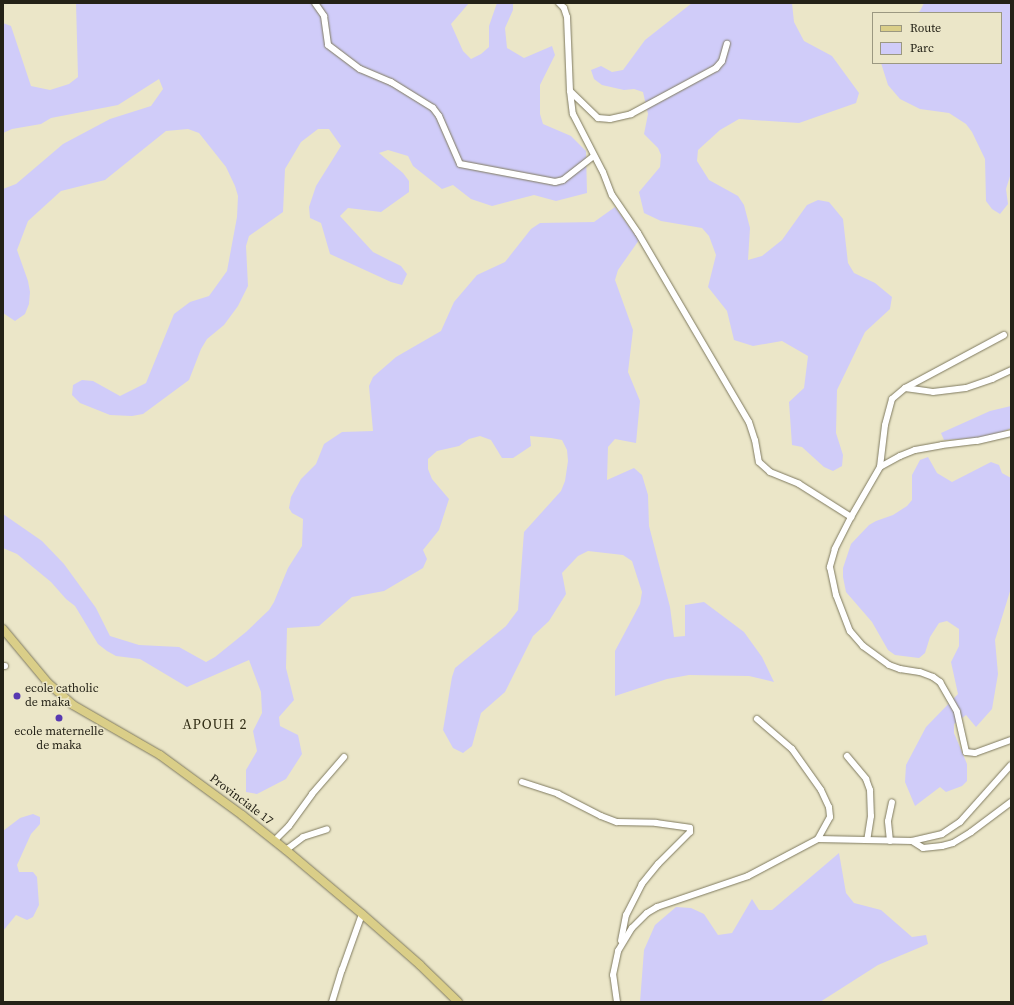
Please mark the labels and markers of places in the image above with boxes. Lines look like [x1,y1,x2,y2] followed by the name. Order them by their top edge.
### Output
[25,682,98,710] place label: ecole catholic de maka
[12,691,22,701] marker: ecole catholic de maka
[54,713,64,723] marker: ecole maternelle de maka
[14,725,104,753] place label: ecole maternelle de maka

